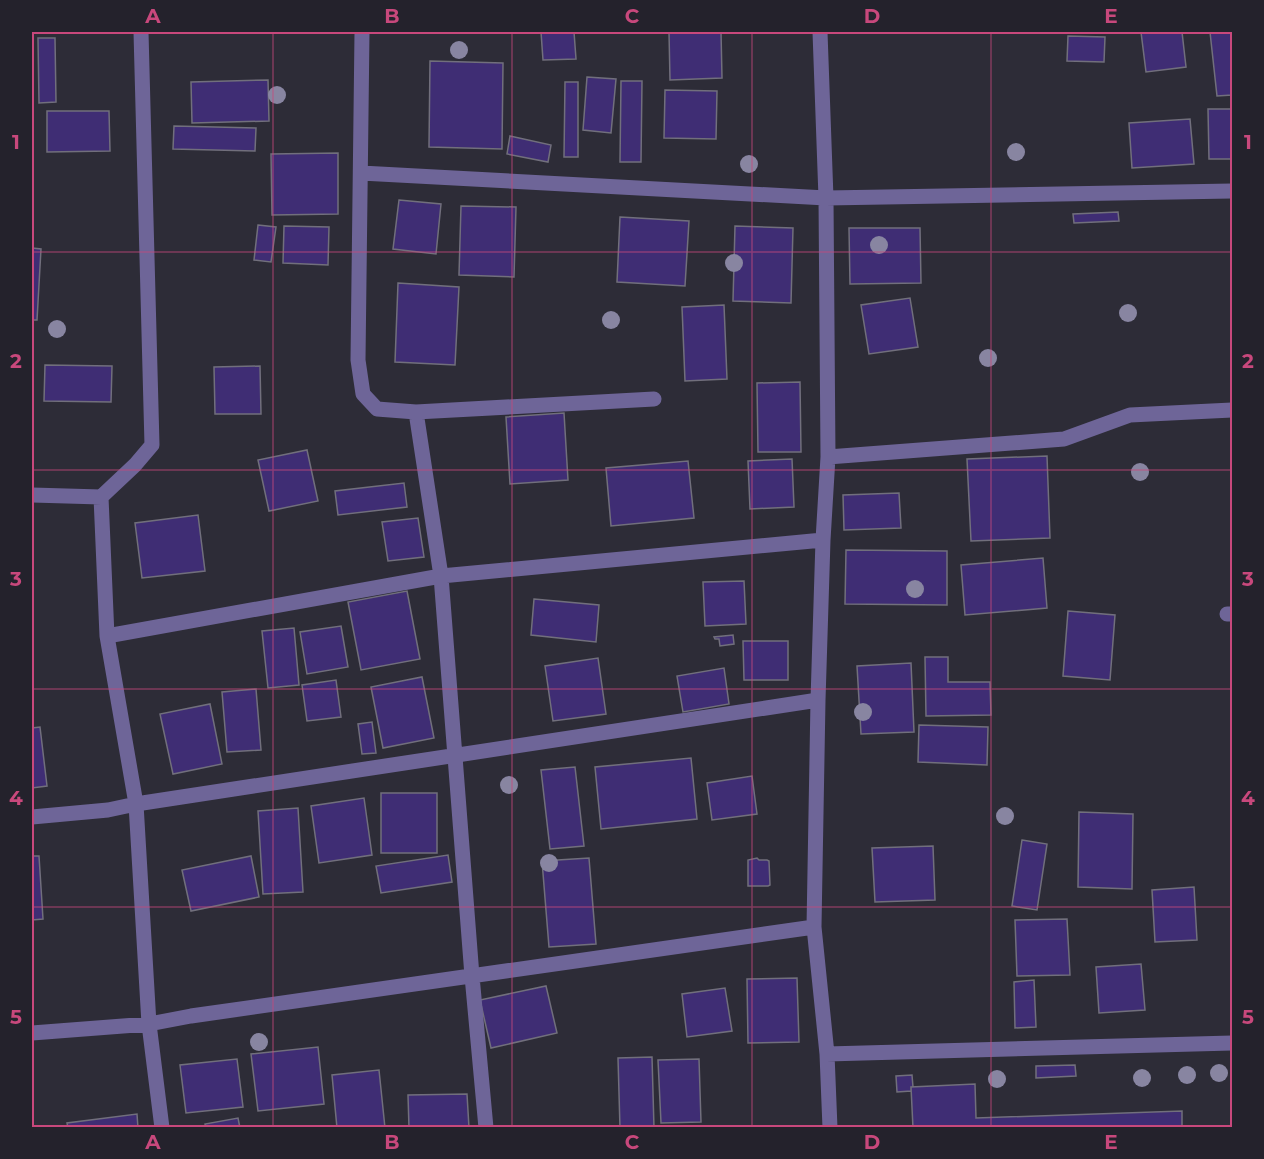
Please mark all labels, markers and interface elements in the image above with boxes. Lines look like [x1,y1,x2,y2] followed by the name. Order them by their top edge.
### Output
[144,4,161,28] text: A
[384,4,400,28] text: B
[625,4,640,28] text: C
[864,4,880,28] text: D
[1104,4,1118,28] text: E
[12,130,20,154] text: 1
[1244,130,1252,154] text: 1
[10,349,22,373] text: 2
[1242,349,1254,373] text: 2
[9,567,22,591] text: 3
[1241,567,1254,591] text: 3
[9,786,23,810] text: 4
[1241,786,1255,810] text: 4
[10,1005,22,1029] text: 5
[1242,1005,1254,1029] text: 5
[144,1130,161,1154] text: A
[384,1130,400,1154] text: B
[625,1130,640,1154] text: C
[864,1130,880,1154] text: D
[1104,1130,1118,1154] text: E

